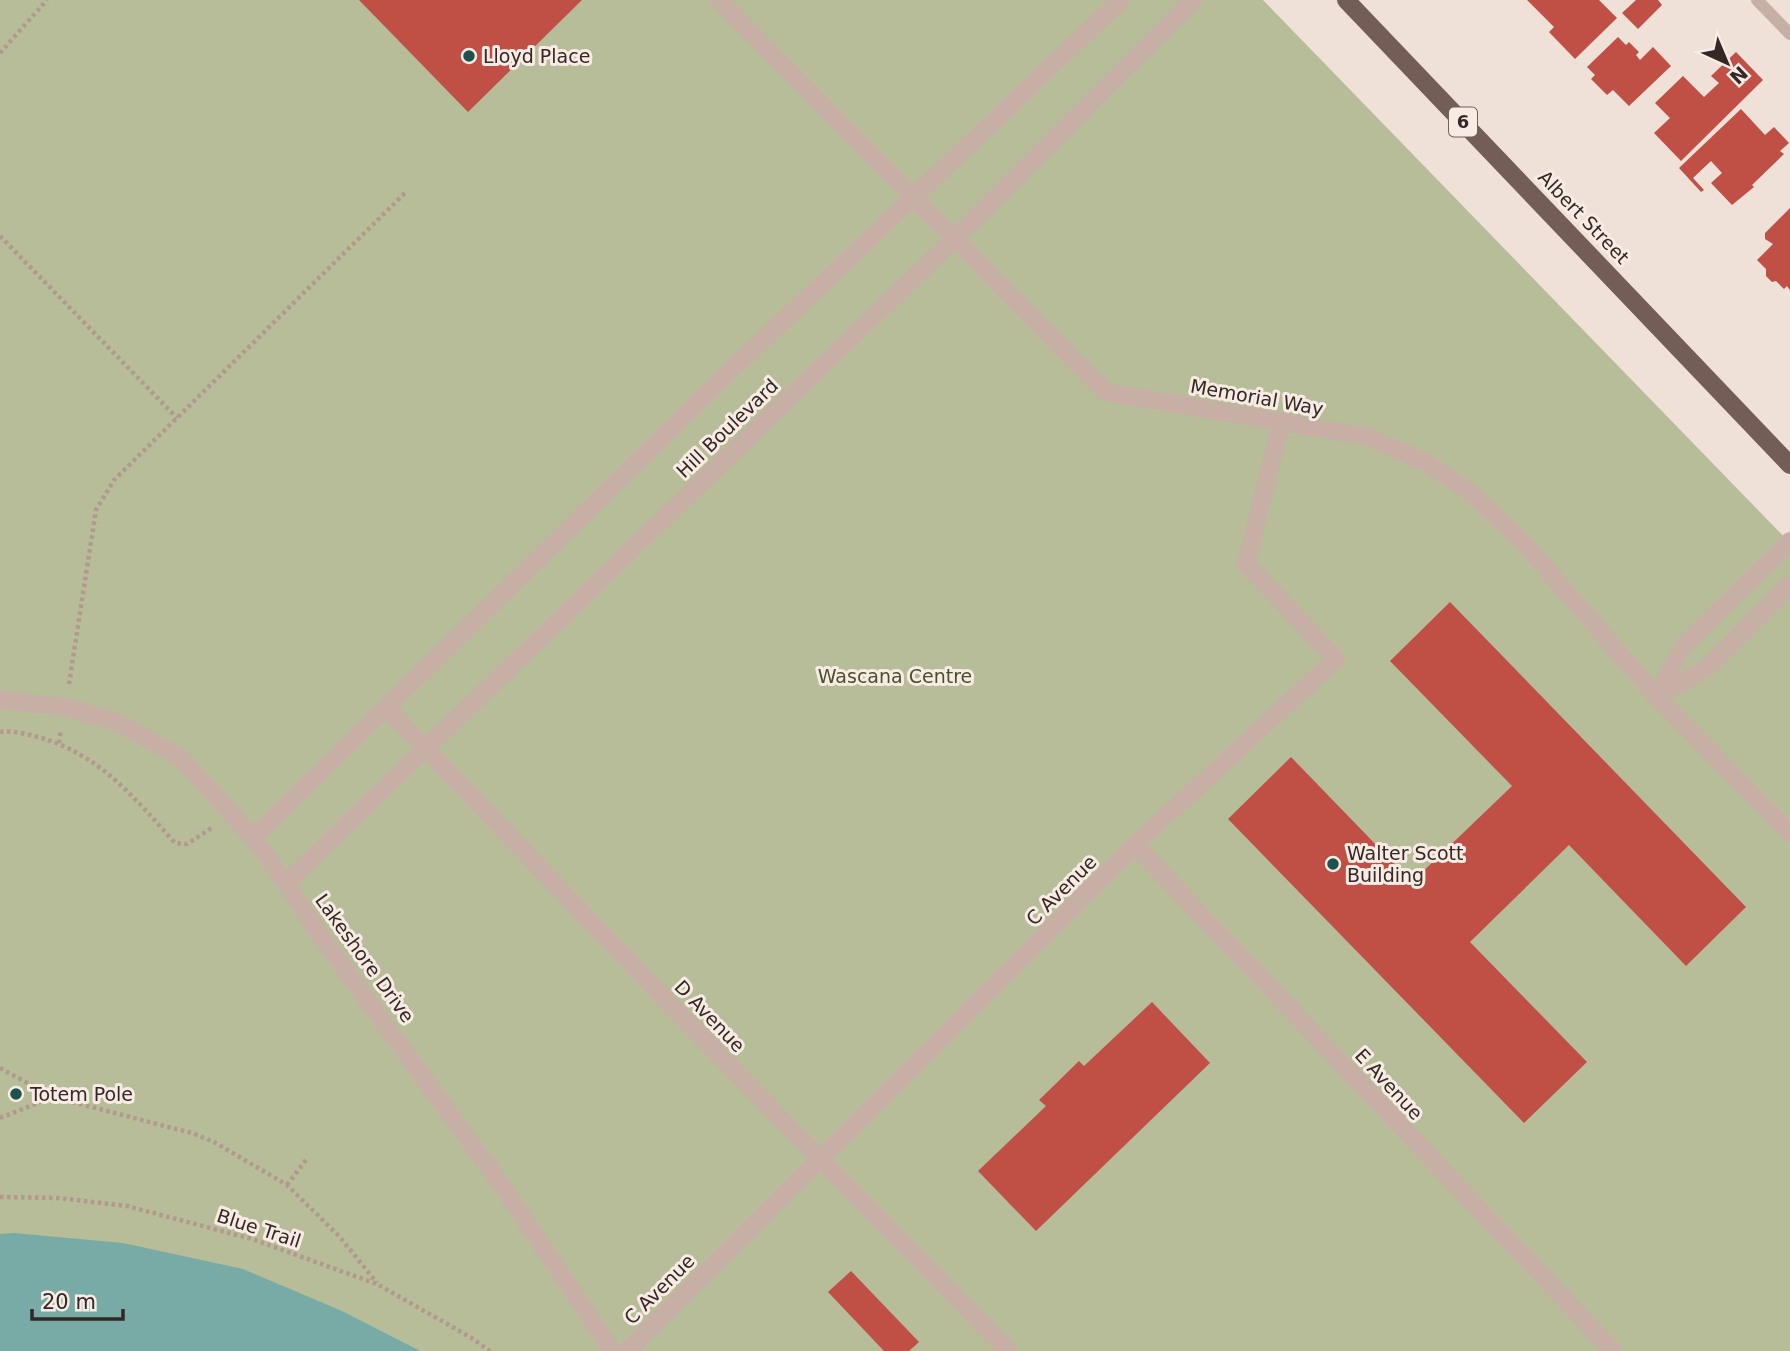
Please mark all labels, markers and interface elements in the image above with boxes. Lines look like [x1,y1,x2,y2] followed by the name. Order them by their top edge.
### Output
[1692,28,1762,98] north arrow
[483,45,590,67] place label: Lloyd Place
[461,48,477,64] marker: Lloyd Place
[1725,62,1752,89] text: N
[1449,107,1477,136] road number: 6
[1534,166,1634,268] street label: Albert Street
[672,374,782,482] street label: Hill Boulevard
[1189,374,1325,420] street label: Memorial Way
[818,665,972,687] park label: Wascana Centre
[1347,842,1464,886] place label: Walter Scott Building
[1021,850,1101,930] street label: C Avenue
[1325,856,1341,872] marker: Walter Scott Building
[311,889,419,1027] street label: Lakeshore Drive
[670,976,750,1056] street label: D Avenue
[1351,1044,1427,1124] street label: E Avenue
[29,1083,133,1105] place label: Totem Pole
[8,1086,24,1102] marker: Totem Pole
[214,1204,304,1252] street label: Blue Trail
[619,1249,699,1329] street label: C Avenue
[32,1278,122,1322] scale bar
[42,1290,96,1314] text: 20 m

